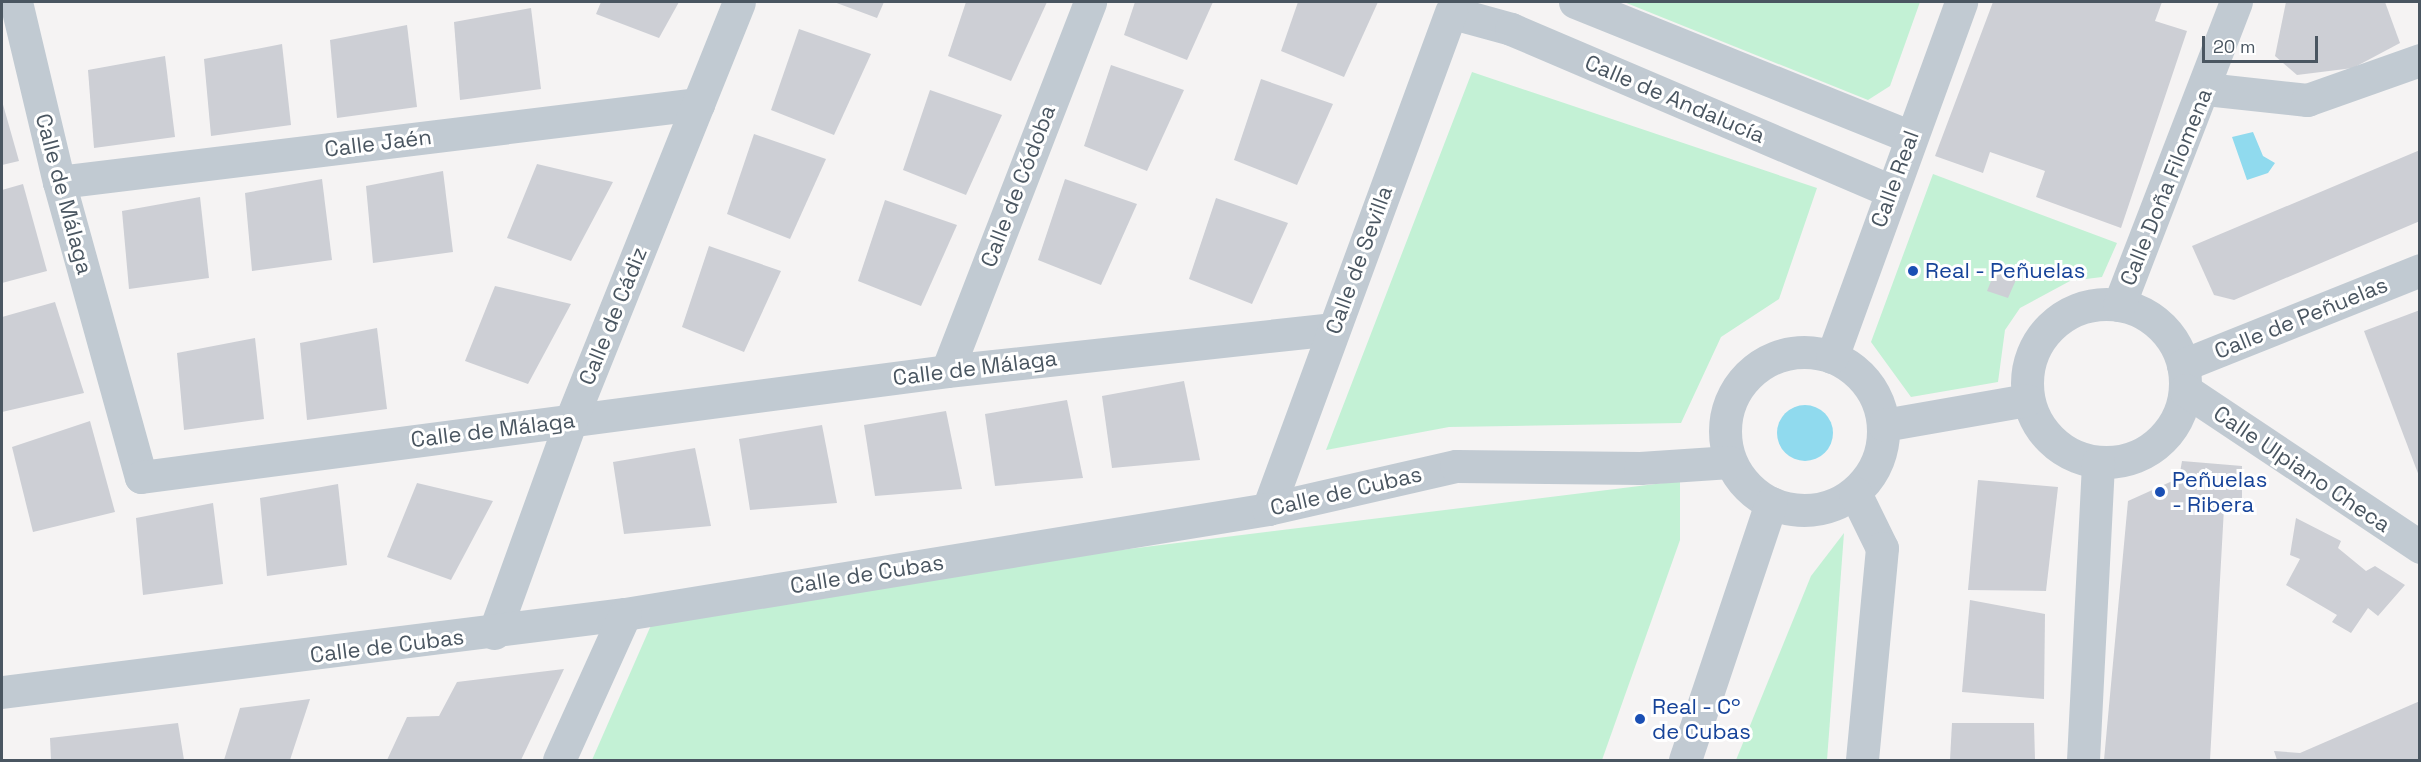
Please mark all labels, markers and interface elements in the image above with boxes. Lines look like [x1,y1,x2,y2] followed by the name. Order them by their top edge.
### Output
[2205,24,2320,62] scale bar
[2213,35,2256,58] text: 20 m
[1581,49,1769,149] street label: Calle de Andalucía
[2114,84,2218,290] street label: Calle Doña Filomena
[975,101,1061,271] street label: Calle de Códoba
[30,111,98,277] street label: Calle de Málaga
[323,123,433,163] street label: Calle Jaén
[1865,127,1925,231] street label: Calle Real
[1320,182,1398,338] street label: Calle de Sevilla
[573,243,653,389] street label: Calle de Cádiz
[1925,258,2086,284] place label: Real - Peñuelas
[1906,264,1920,278] marker: Real - Peñuelas
[2211,271,2391,365] street label: Calle de Peñuelas
[891,345,1059,391] street label: Calle de Málaga
[2209,400,2395,538] street label: Calle Ulpiano Checa
[409,407,577,453] street label: Calle de Málaga
[1268,461,1424,521] street label: Calle de Cubas
[2172,466,2267,518] place label: Peñuelas - Ribera
[2153,485,2167,499] marker: Peñuelas - Ribera
[788,549,946,599] street label: Calle de Cubas
[308,623,466,669] street label: Calle de Cubas
[1652,693,1751,744] place label: Real - Cº de Cubas
[1633,712,1647,726] marker: Real - Cº de Cubas

